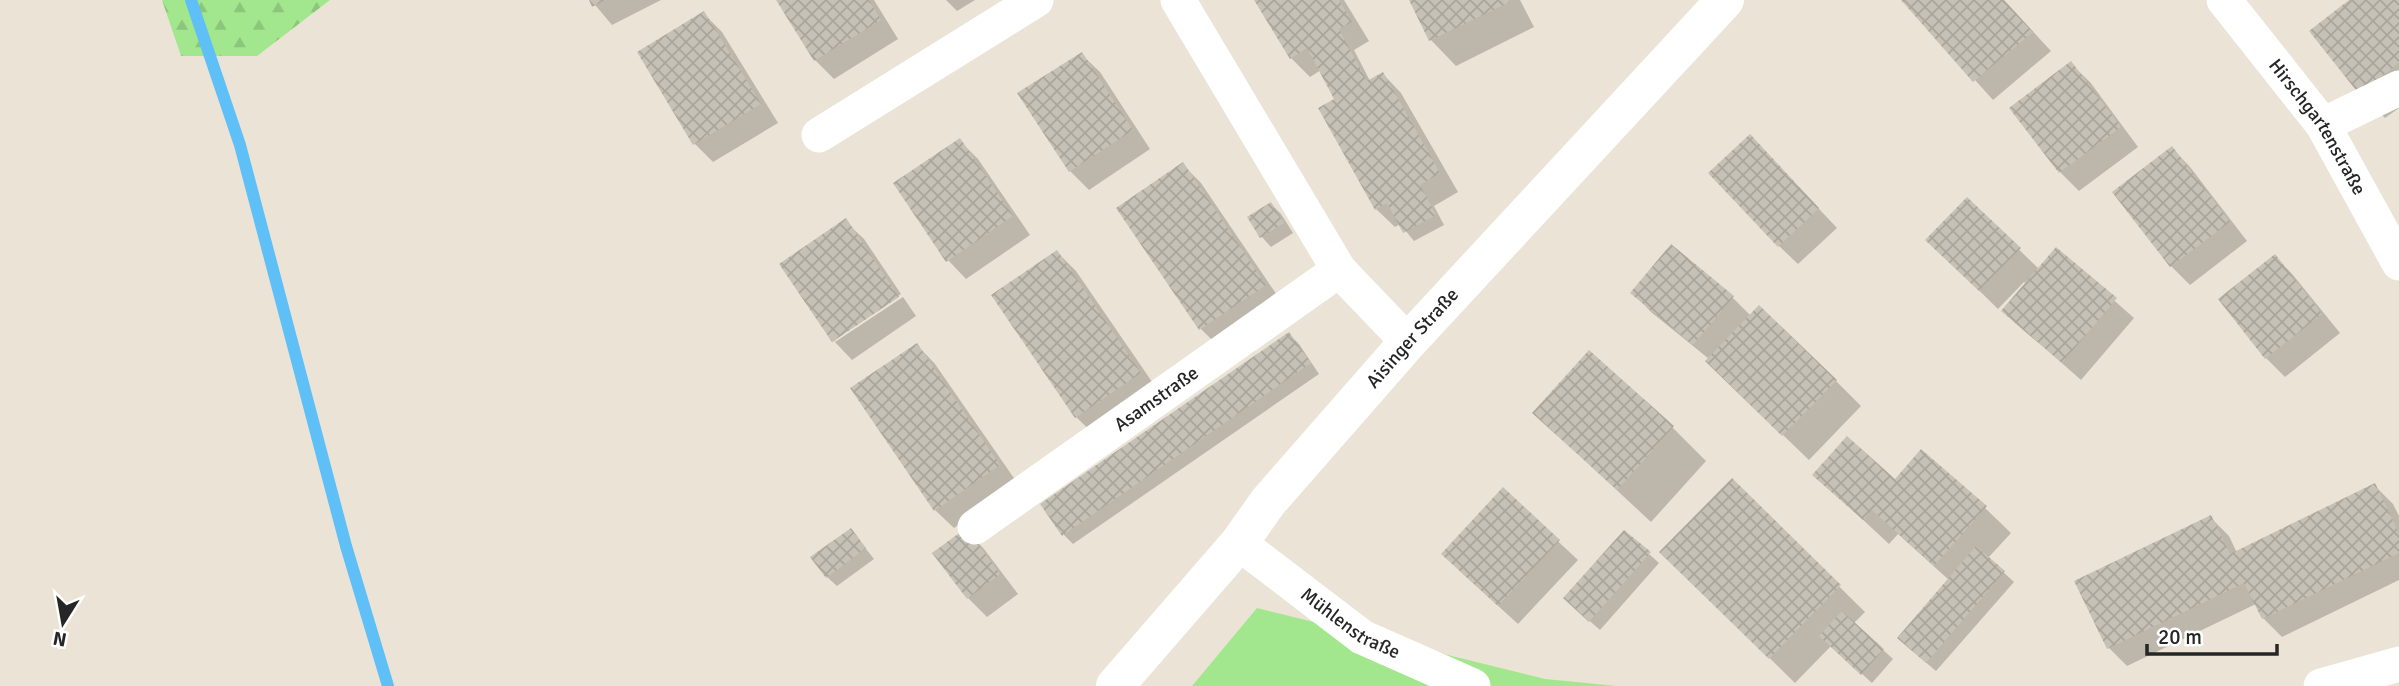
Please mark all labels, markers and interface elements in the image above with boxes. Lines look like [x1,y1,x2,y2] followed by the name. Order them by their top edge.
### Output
[2263,54,2371,199] street label: Hirschgartenstraße
[1361,283,1464,393] street label: Aisinger Straße
[1110,361,1203,437] street label: Asamstraße
[1296,583,1404,664] street label: Mühlenstraße
[28,588,98,658] north arrow
[2147,612,2276,656] scale bar
[2158,624,2202,650] text: 20 m
[51,626,69,652] text: N

